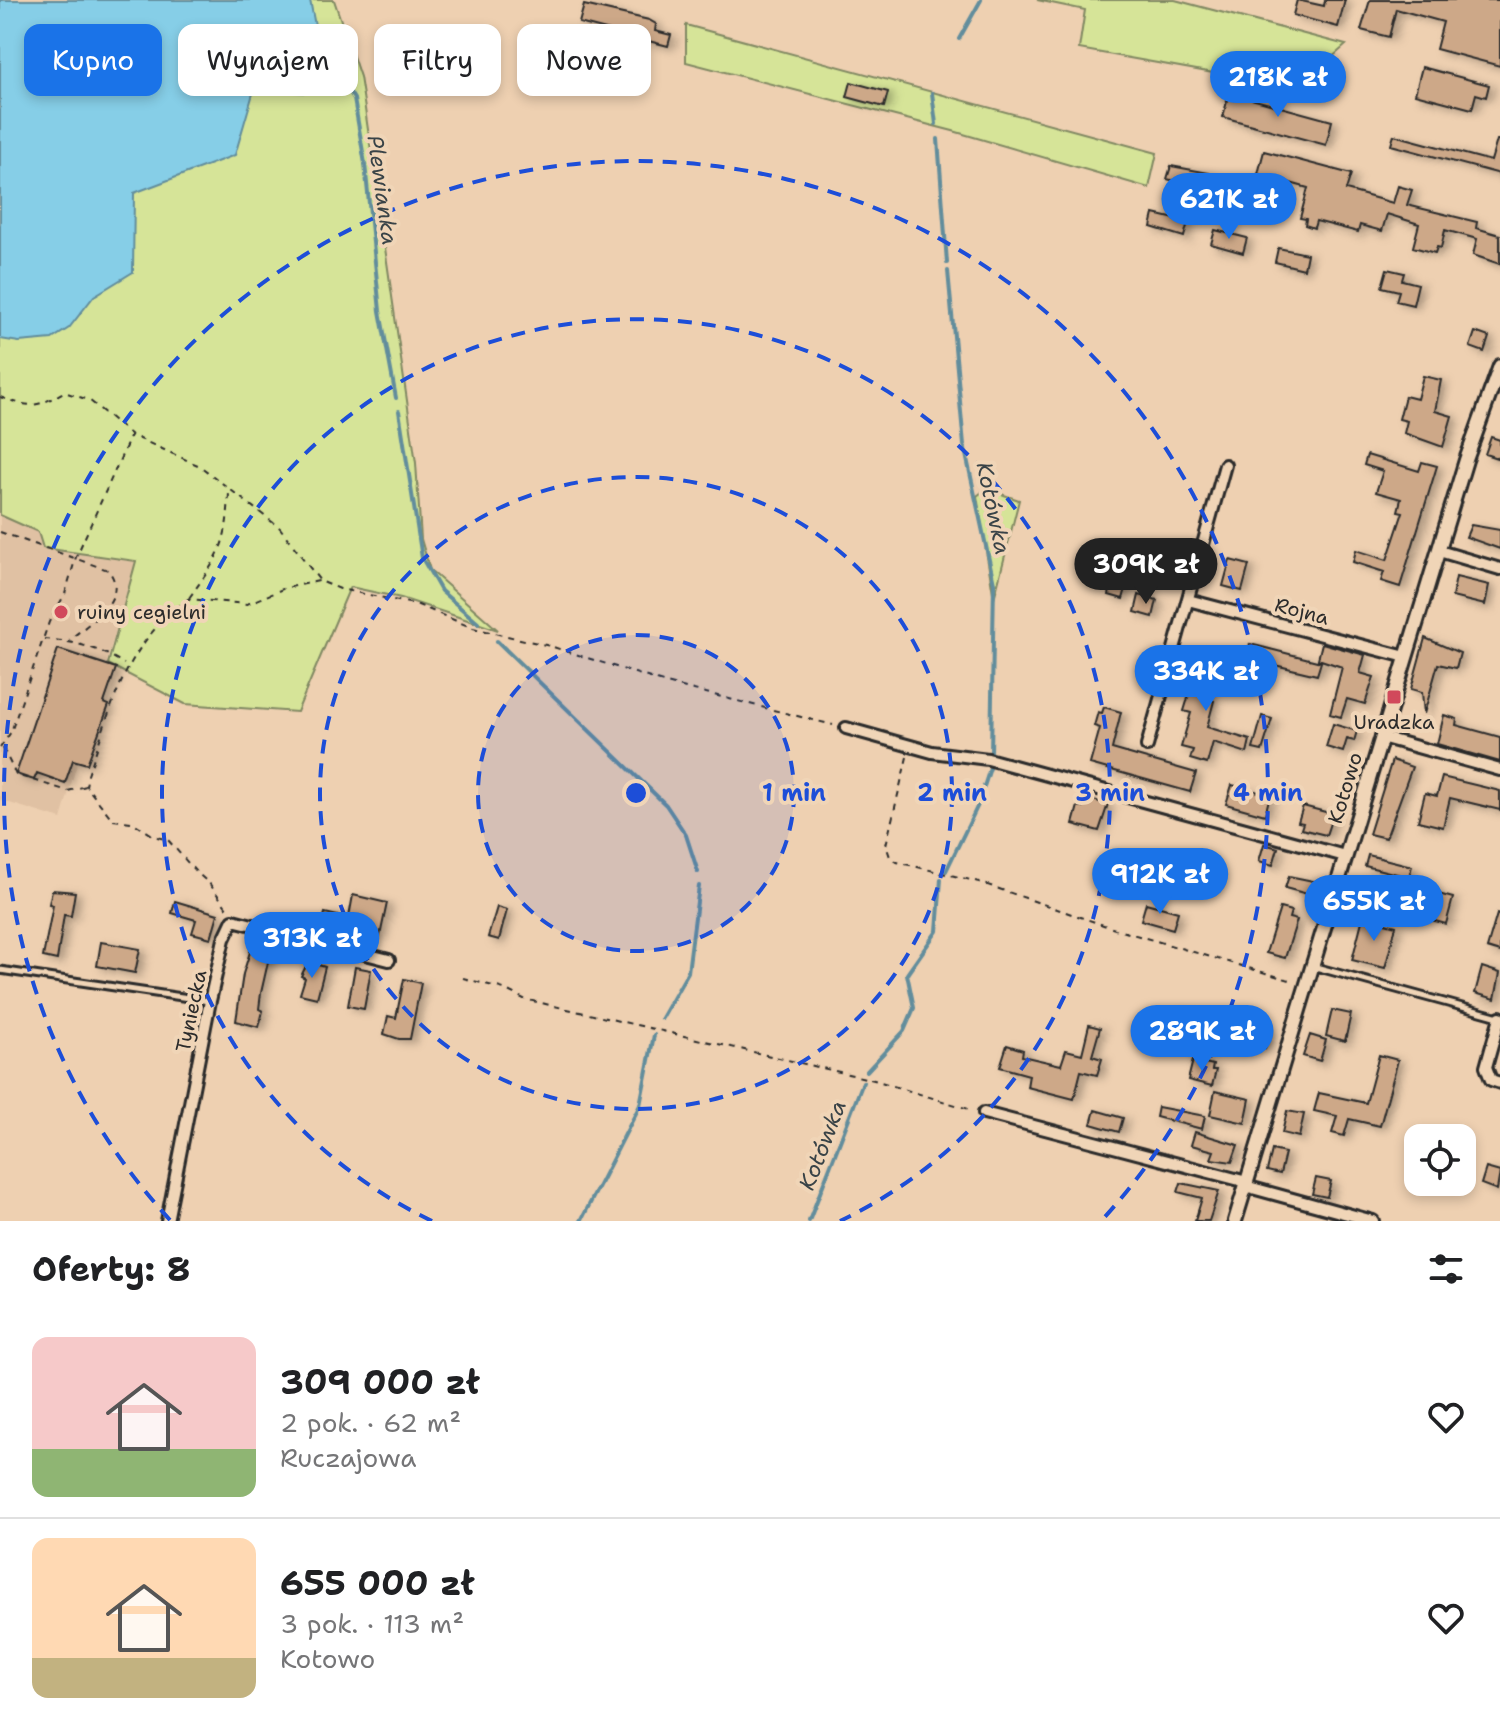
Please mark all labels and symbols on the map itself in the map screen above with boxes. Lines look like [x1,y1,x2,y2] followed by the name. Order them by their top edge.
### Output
[1204,51,1352,119] pin: 218K zł
[360,133,405,247] water label: Plewianka
[1155,173,1303,241] pin: 621K zł
[970,459,1017,557] water label: Kotówka
[1072,538,1220,606] pin: 309K zł
[1272,591,1333,631] street label: Rojna
[77,599,206,625] place label: ruiny cegielni
[52,603,70,621] marker: ruiny cegielni
[1132,645,1280,713] pin: 334K zł
[1385,688,1403,706] marker: Uradzka
[1354,709,1435,735] place label: Uradzka
[1322,749,1368,827] street label: Kotowo
[762,777,826,809] text: 1 min
[917,777,987,809] text: 2 min
[1075,777,1145,809] text: 3 min
[1233,777,1303,809] text: 4 min
[622,779,650,807] centre of rings
[1086,848,1234,916] pin: 912K zł
[1300,875,1448,943] pin: 655K zł
[238,912,386,980] pin: 313K zł
[170,967,212,1054] street label: Tyniecka
[1128,1005,1276,1073] pin: 289K zł
[792,1096,853,1194] water label: Kotówka

